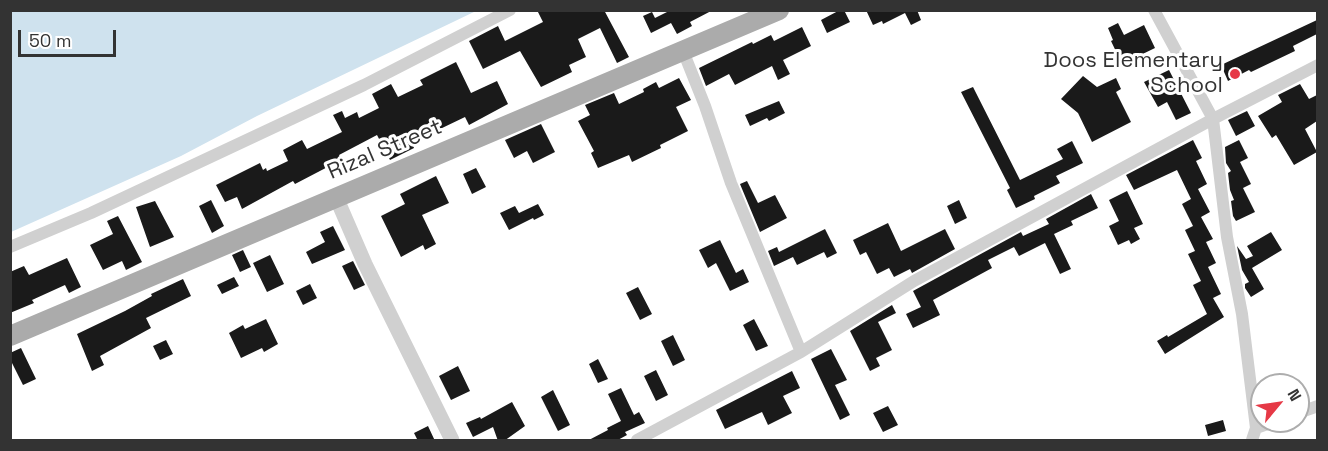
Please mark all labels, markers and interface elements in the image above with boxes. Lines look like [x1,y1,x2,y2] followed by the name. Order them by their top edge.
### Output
[21,18,118,56] scale bar
[29,29,71,52] text: 50 m
[1044,48,1223,100] place label: Doos Elementary School
[1228,67,1242,81] marker: Doos Elementary School
[324,114,446,186] street label: Rizal Street
[1250,373,1310,433] north arrow
[1283,385,1306,405] text: N

